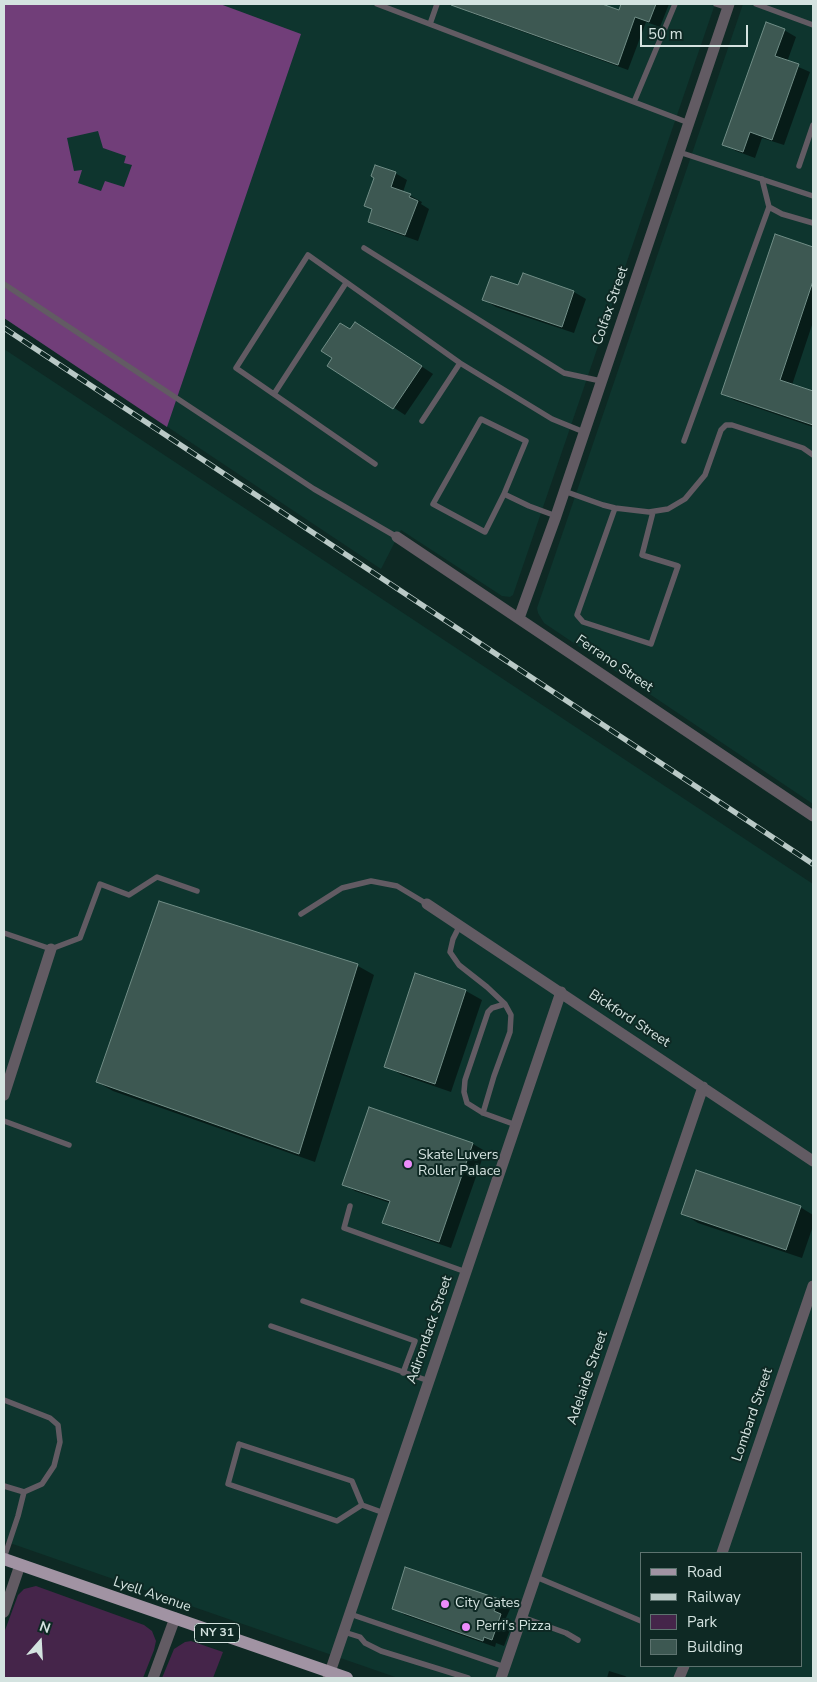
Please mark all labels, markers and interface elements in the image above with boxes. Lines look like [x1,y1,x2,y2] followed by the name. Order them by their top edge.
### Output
[642,15,750,47] scale bar
[648,24,683,44] text: 50 m
[590,265,632,347] street label: Colfax Street
[572,632,656,696] street label: Ferrano Street
[585,987,673,1051] street label: Bickford Street
[418,1148,501,1180] place label: Skate Luvers Roller Palace
[402,1158,414,1170] marker: Skate Luvers Roller Palace
[404,1274,456,1386] street label: Adirondack Street
[564,1329,612,1427] street label: Adelaide Street
[729,1366,777,1464] street label: Lombard Street
[640,1552,802,1667] legend
[687,1562,722,1582] text: Road
[111,1574,193,1616] street label: Lyell Avenue
[687,1587,741,1607] text: Railway
[455,1596,520,1612] place label: City Gates
[439,1598,451,1610] marker: City Gates
[687,1612,717,1632] text: Park
[15,1617,65,1667] north arrow
[37,1617,53,1638] text: N
[476,1619,551,1635] place label: Perri's Pizza
[460,1621,472,1633] marker: Perri's Pizza
[194,1624,240,1642] road number: NY 31
[687,1637,743,1657] text: Building

